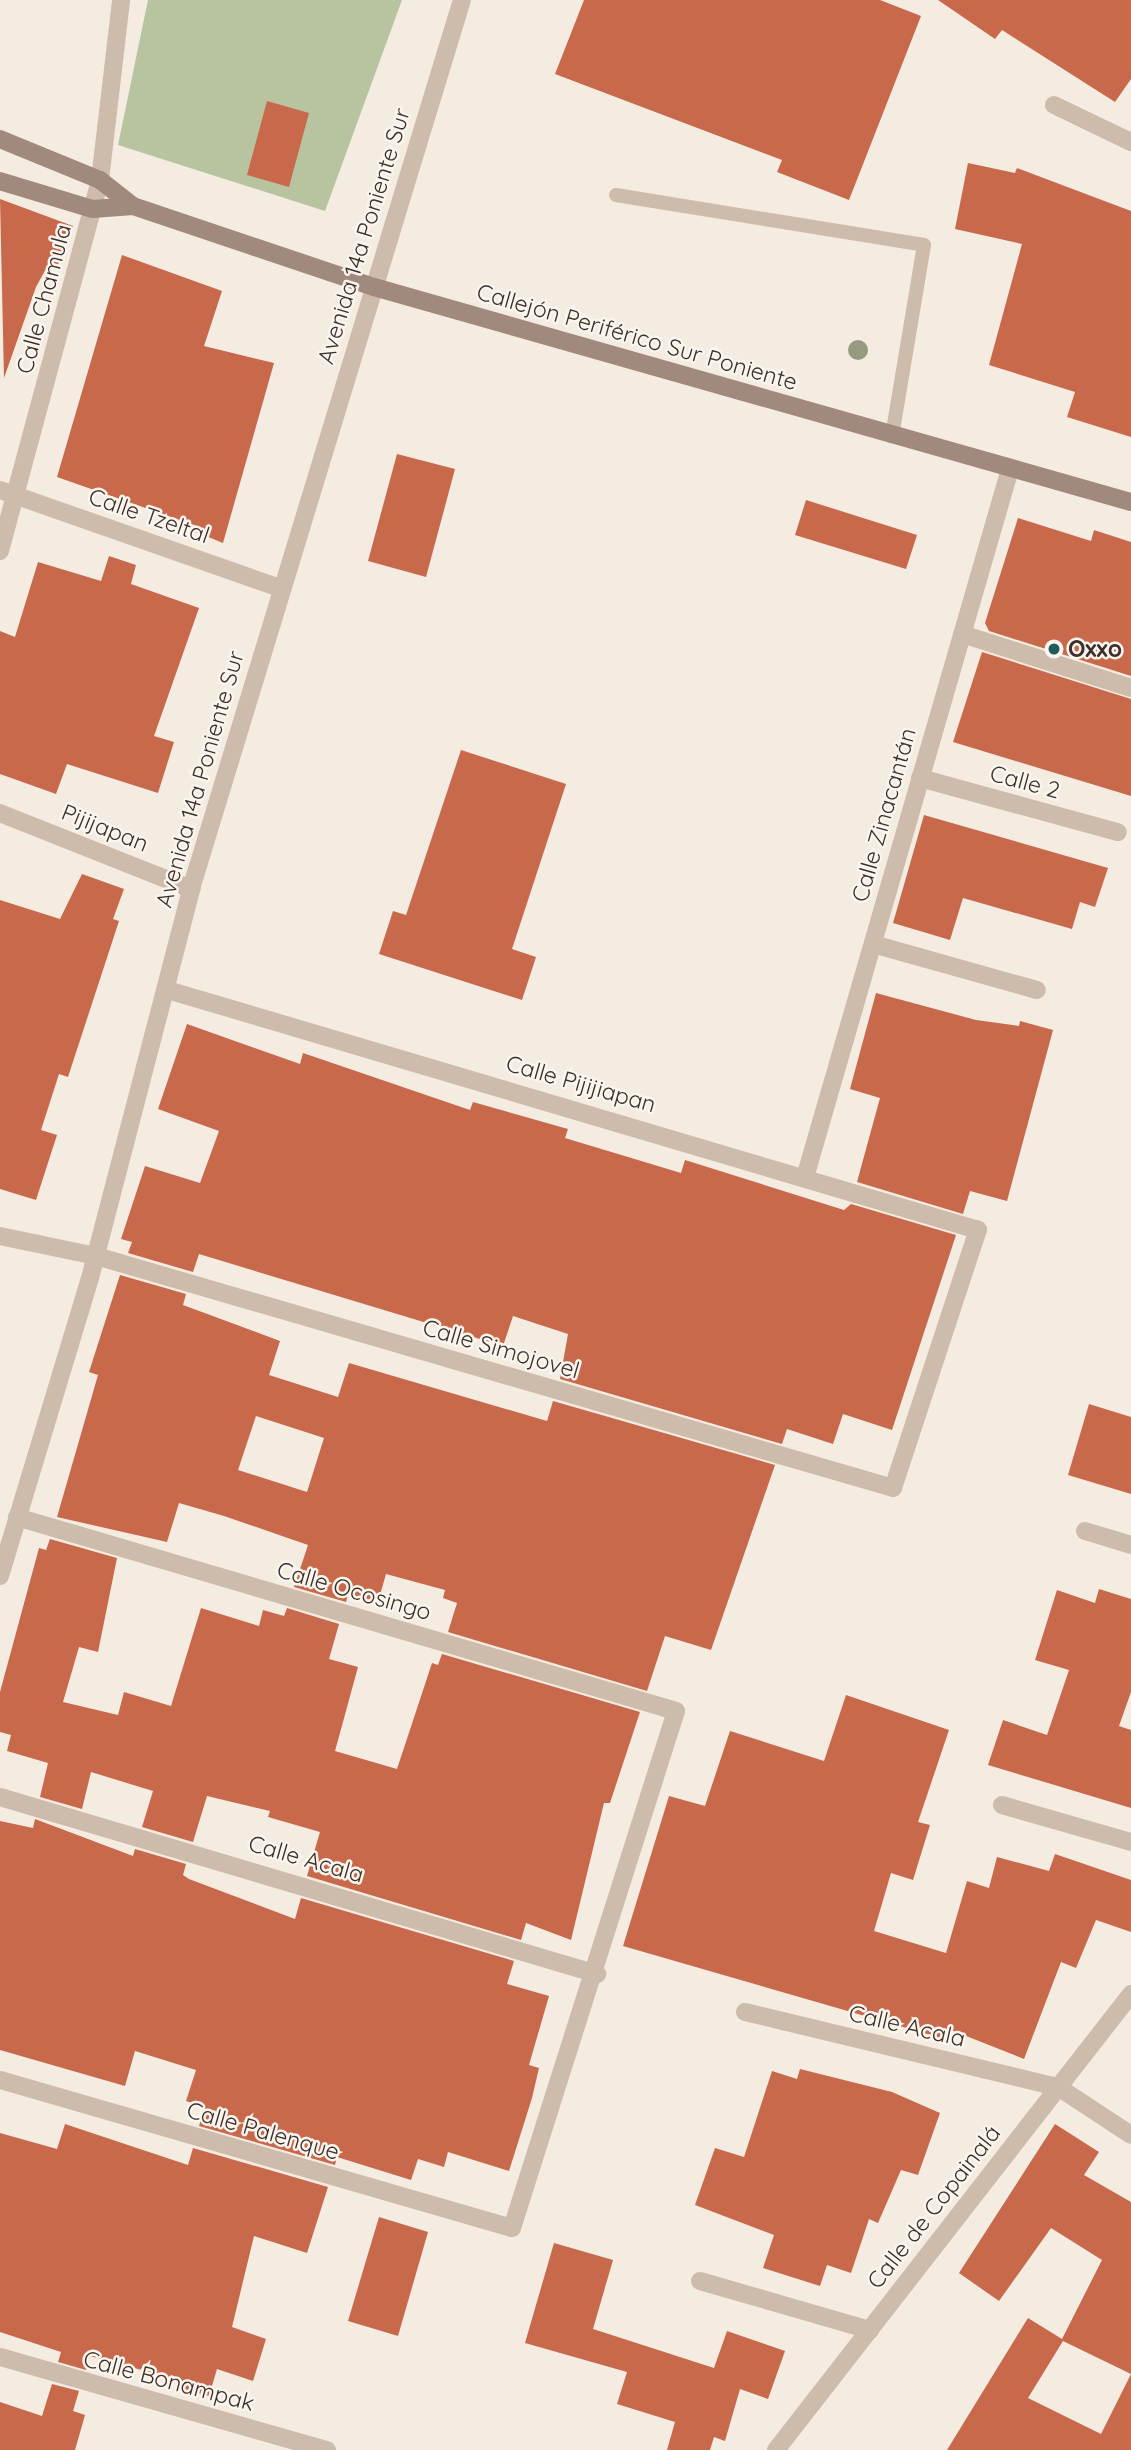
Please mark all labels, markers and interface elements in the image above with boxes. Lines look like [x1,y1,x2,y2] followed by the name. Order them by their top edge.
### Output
[312,105,416,367] street label: Avenida 14a Poniente Sur
[11,221,77,377] street label: Calle Chamula
[474,278,800,396] street label: Callejón Periférico Sur Poniente
[85,482,213,550] street label: Calle Tzeltal
[1068,635,1122,663] place label: Oxxo
[1046,641,1062,657] marker: Oxxo
[150,647,250,911] street label: Avenida 14a Poniente Sur
[846,725,922,905] street label: Calle Zinacantán
[987,759,1063,805] street label: Calle 2
[58,798,152,858] street label: Pijijapan
[503,1049,659,1119] street label: Calle Pijijiapan
[420,1313,582,1385] street label: Calle Simojovel
[274,1556,434,1626] street label: Calle Ocosingo
[245,1829,367,1889] street label: Calle Acala
[846,1999,968,2053] street label: Calle Acala
[184,2096,342,2166] street label: Calle Palenque
[862,2120,1006,2294] street label: Calle de Copainalá
[81,2345,257,2417] street label: Calle Bonampak

